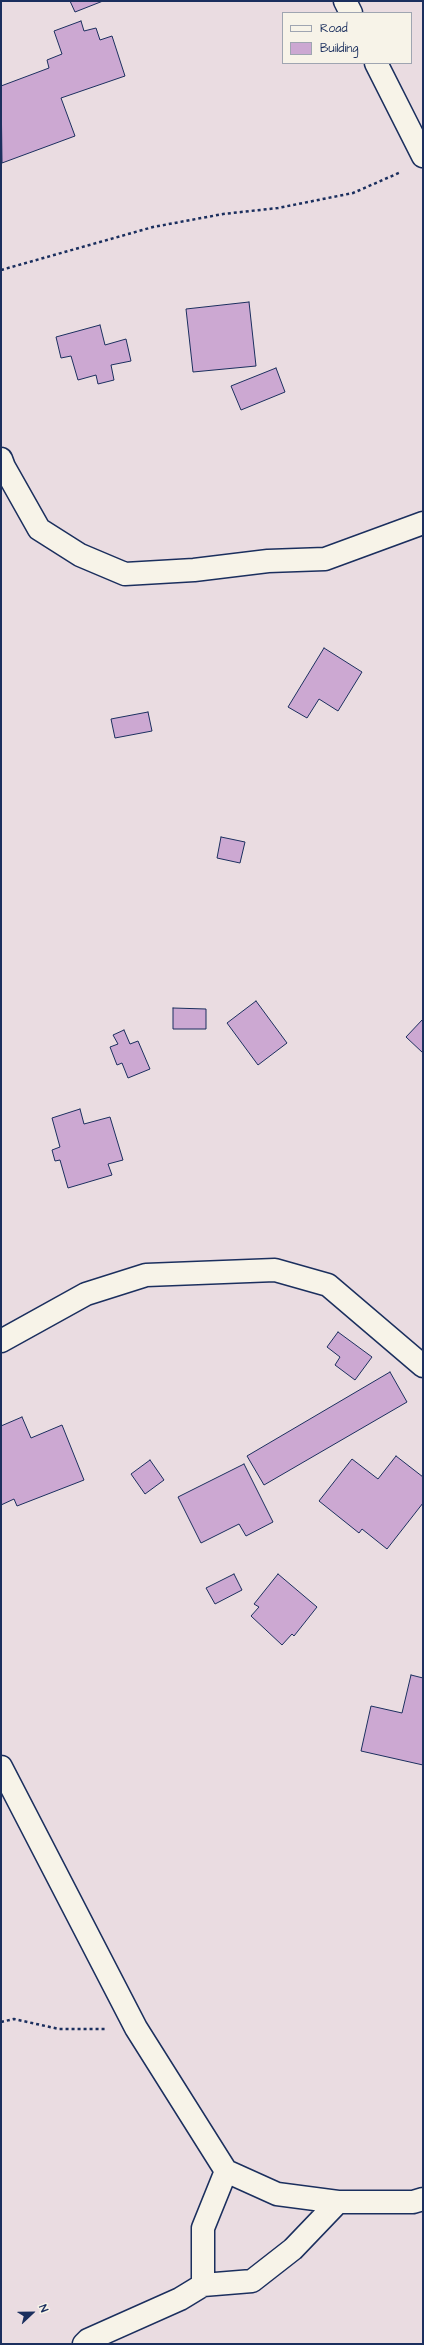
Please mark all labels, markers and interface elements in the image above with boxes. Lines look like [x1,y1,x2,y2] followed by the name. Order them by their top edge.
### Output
[282,12,412,64] legend
[320,20,348,37] text: Road
[320,40,358,57] text: Building
[12,2293,52,2333] north arrow
[35,2302,52,2314] text: N

